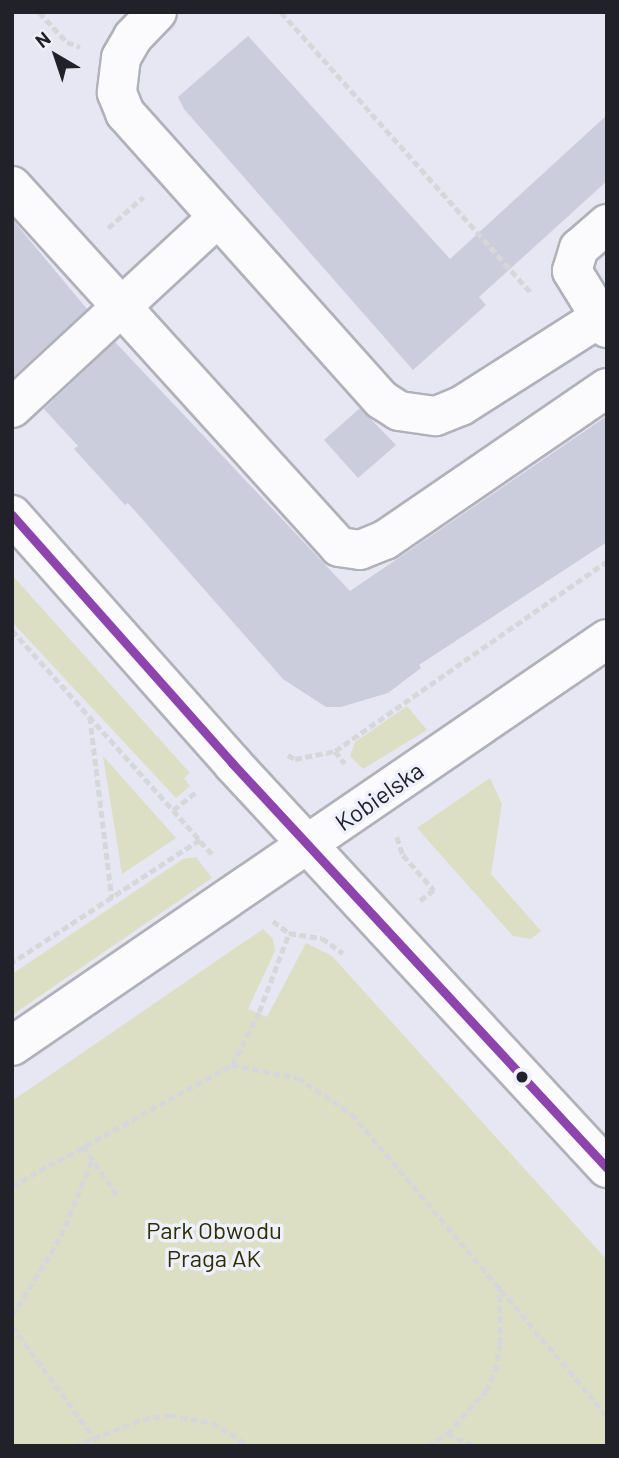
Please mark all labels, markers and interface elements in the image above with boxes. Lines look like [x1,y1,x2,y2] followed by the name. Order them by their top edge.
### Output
[21,21,91,91] north arrow
[30,26,55,52] text: N
[330,755,428,837] street label: Kobielska
[515,1070,529,1084] unlabelled marker
[146,1216,282,1272] park label: Park Obwodu Praga AK

